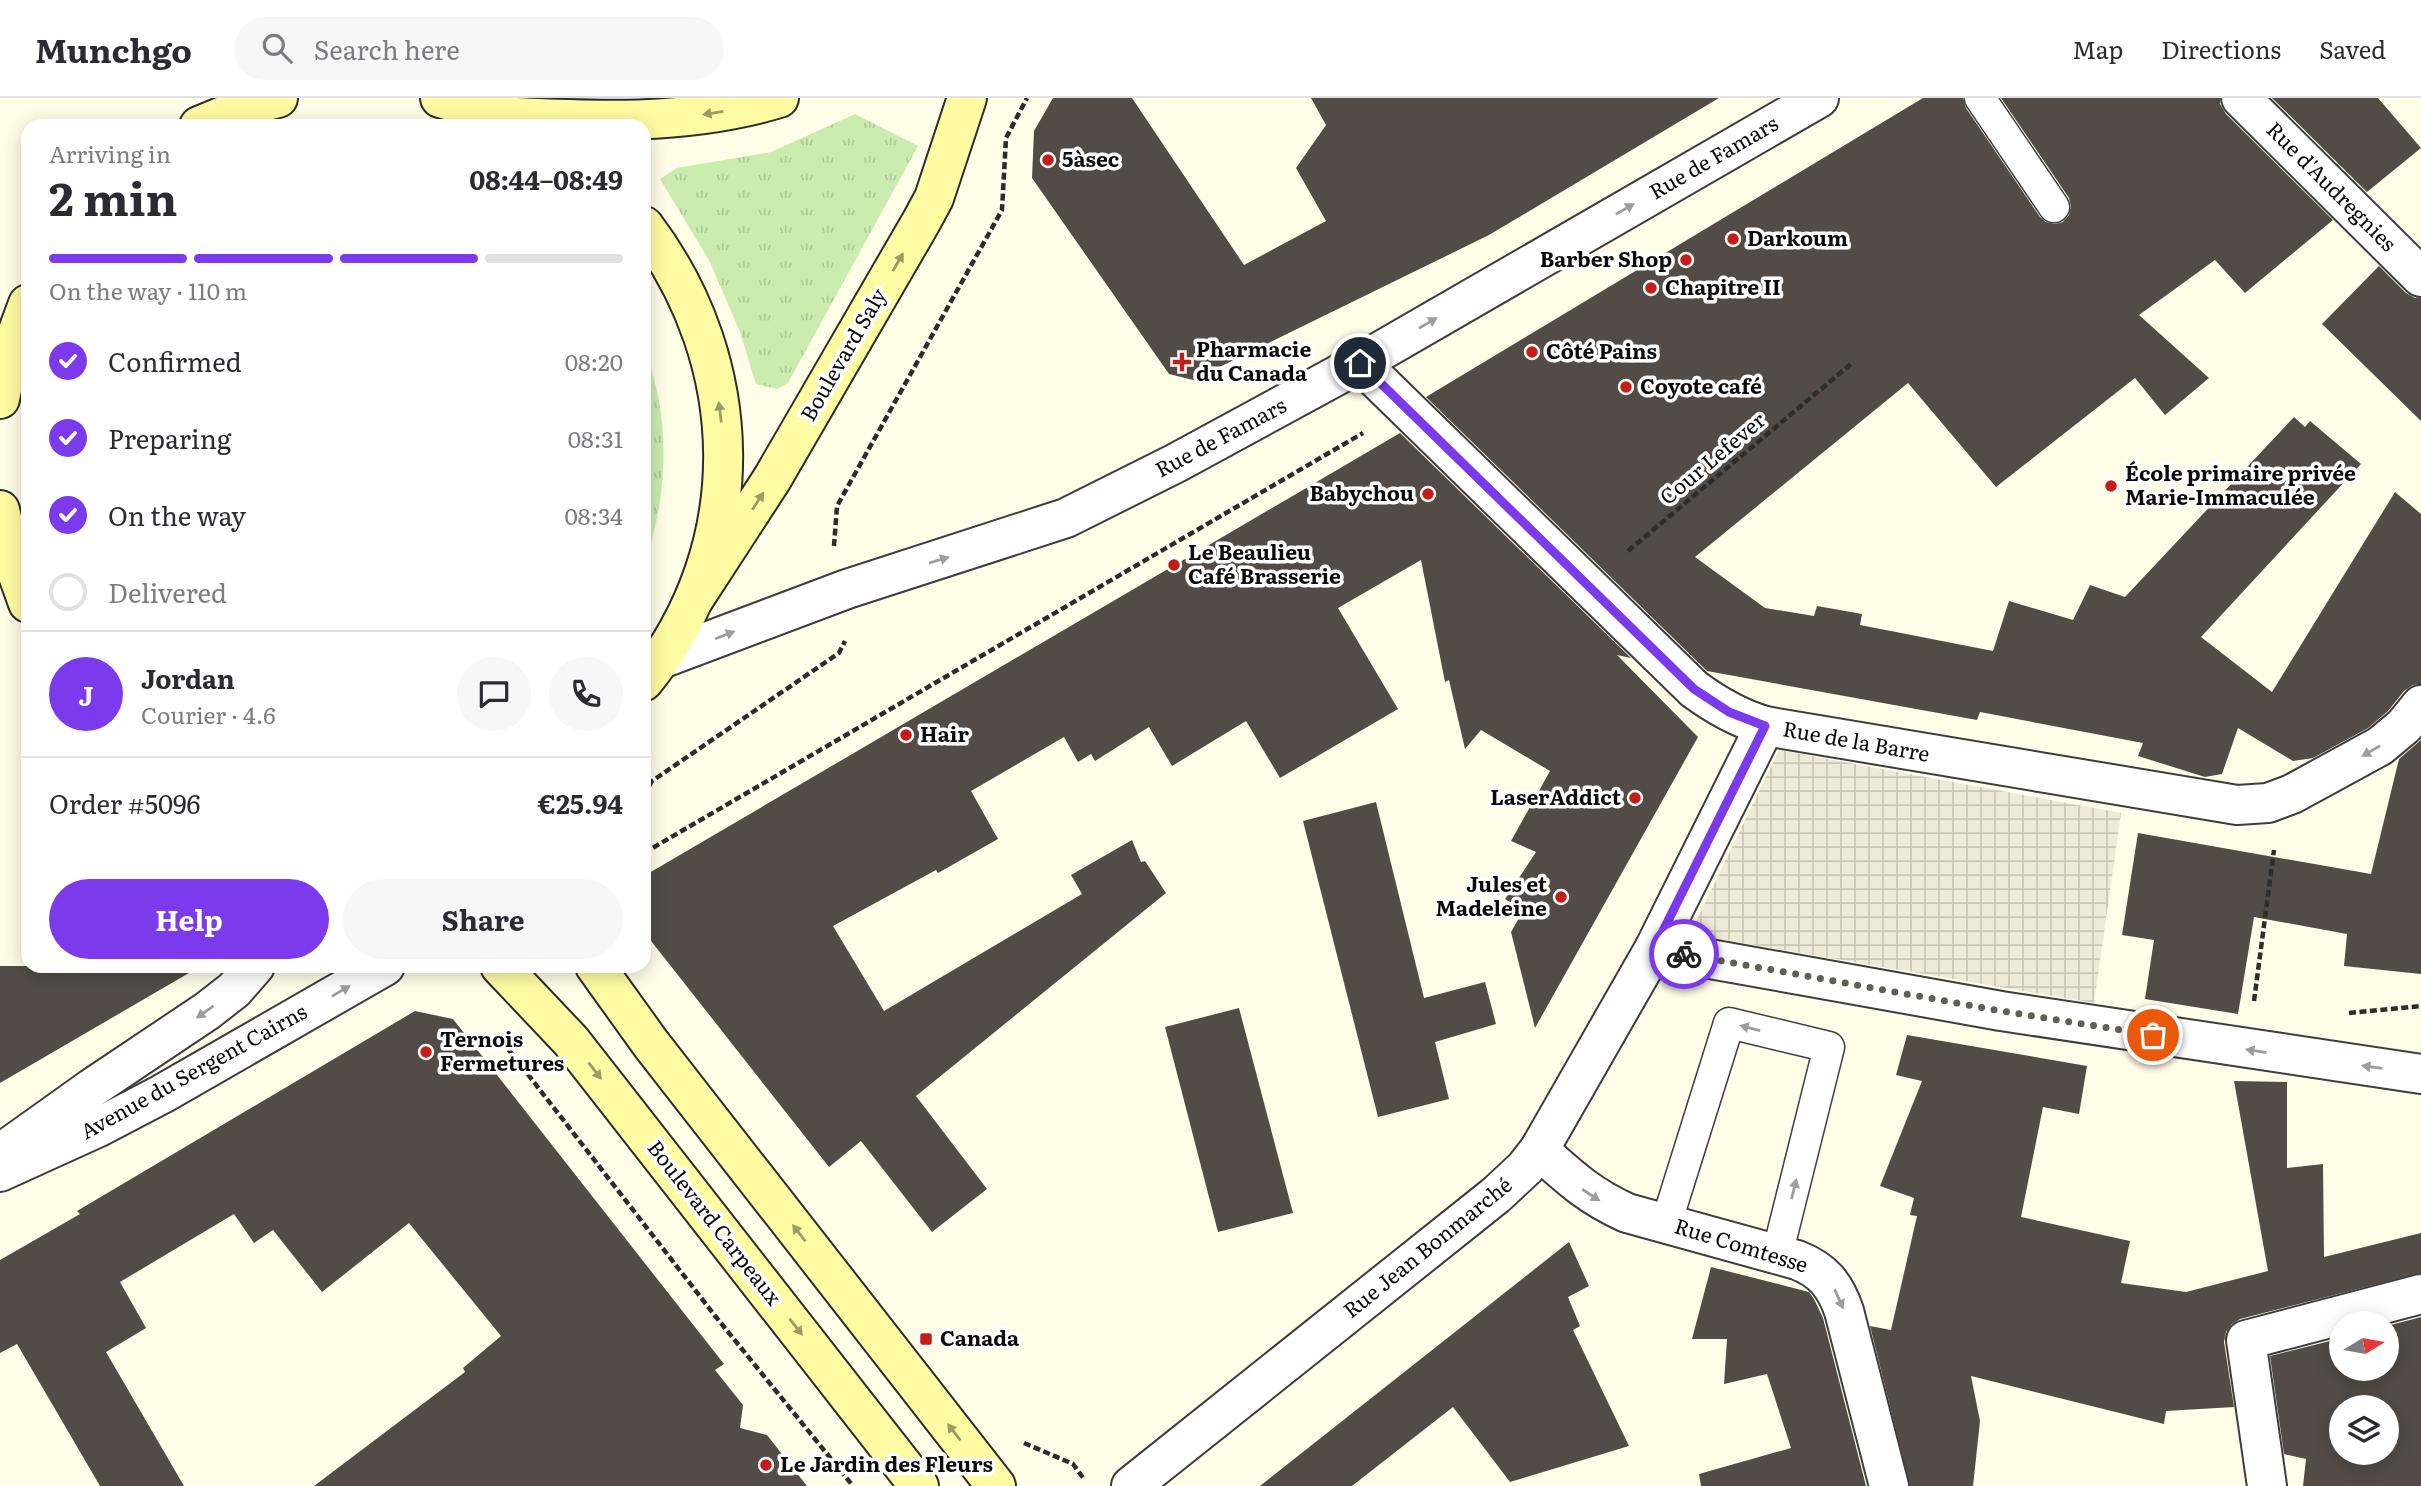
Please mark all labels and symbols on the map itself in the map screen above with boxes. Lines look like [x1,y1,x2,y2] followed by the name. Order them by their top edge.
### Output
[1642,106,1783,205] street label: Rue de Famars
[702,108,724,119] one-way arrow
[2261,113,2405,257] street label: Rue d'Audregnies
[1062,142,1119,173] place label: 5àsec
[1040,152,1056,168] marker: 5àsec
[1616,203,1635,215] one-way arrow
[1747,221,1848,252] place label: Darkoum
[1725,231,1741,247] marker: Darkoum
[1540,242,1672,273] place label: Barber Shop
[1678,252,1694,268] marker: Barber Shop
[892,253,904,272] one-way arrow
[1665,270,1781,301] place label: Chapitre II
[1643,280,1659,296] marker: Chapitre II
[791,281,893,426] street label: Boulevard Saly
[1419,317,1438,329] one-way arrow
[1196,332,1311,387] place label: Pharmacie du Canada
[1330,333,1390,393] pin
[1546,334,1657,365] place label: Côté Pains
[1524,344,1540,360] marker: Côté Pains
[1174,354,1190,370] marker: Pharmacie du Canada
[1640,369,1762,400] place label: Coyote café
[1618,379,1634,395] marker: Coyote café
[1149,388,1291,483] street label: Rue de Famars
[715,401,726,423] one-way arrow
[1652,404,1771,511] street label: Cour Lefever
[2125,456,2356,511] place label: École primaire privée Marie-Immaculée
[1309,476,1414,507] place label: Babychou
[2103,478,2119,494] marker: École primaire privée Marie-Immaculée
[1420,486,1436,502] marker: Babychou
[751,491,764,510] one-way arrow
[1188,535,1341,590] place label: Le Beaulieu Café Brasserie
[929,555,950,565] one-way arrow
[1166,557,1182,573] marker: Le Beaulieu Café Brasserie
[714,629,735,640] one-way arrow
[1781,711,1932,768] street label: Rue de la Barre
[920,717,969,748] place label: Hair
[898,727,914,743] marker: Hair
[2361,745,2381,757] one-way arrow
[1490,780,1622,811] place label: LaserAddict
[1627,790,1643,806] marker: LaserAddict
[1436,867,1548,922] place label: Jules et Madeleine
[1553,889,1569,905] marker: Jules et Madeleine
[1649,919,1719,989] courier
[332,985,351,997] one-way arrow
[74,994,312,1145] street label: Avenue du Sergent Cairns
[196,1005,214,1019] one-way arrow
[2123,1005,2183,1065] pin
[440,1022,564,1077] place label: Ternois Fermetures
[1739,1022,1761,1033] one-way arrow
[418,1044,434,1060] marker: Ternois Fermetures
[2245,1045,2267,1056] one-way arrow
[587,1062,602,1080] one-way arrow
[2361,1062,2383,1073] one-way arrow
[642,1132,790,1311] street label: Boulevard Carpeaux
[1335,1168,1518,1324] street label: Rue Jean Bonmarché
[1789,1177,1800,1199] one-way arrow
[1581,1188,1601,1201] one-way arrow
[1671,1209,1812,1279] street label: Rue Comtesse
[792,1225,807,1242] one-way arrow
[1834,1288,1845,1309] one-way arrow
[2329,1311,2399,1381] north arrow
[788,1318,803,1336] one-way arrow
[940,1321,1020,1352] place label: Canada
[918,1331,934,1347] marker: Canada
[948,1423,962,1441] one-way arrow
[780,1447,993,1478] place label: Le Jardin des Fleurs
[758,1457,774,1473] marker: Le Jardin des Fleurs

